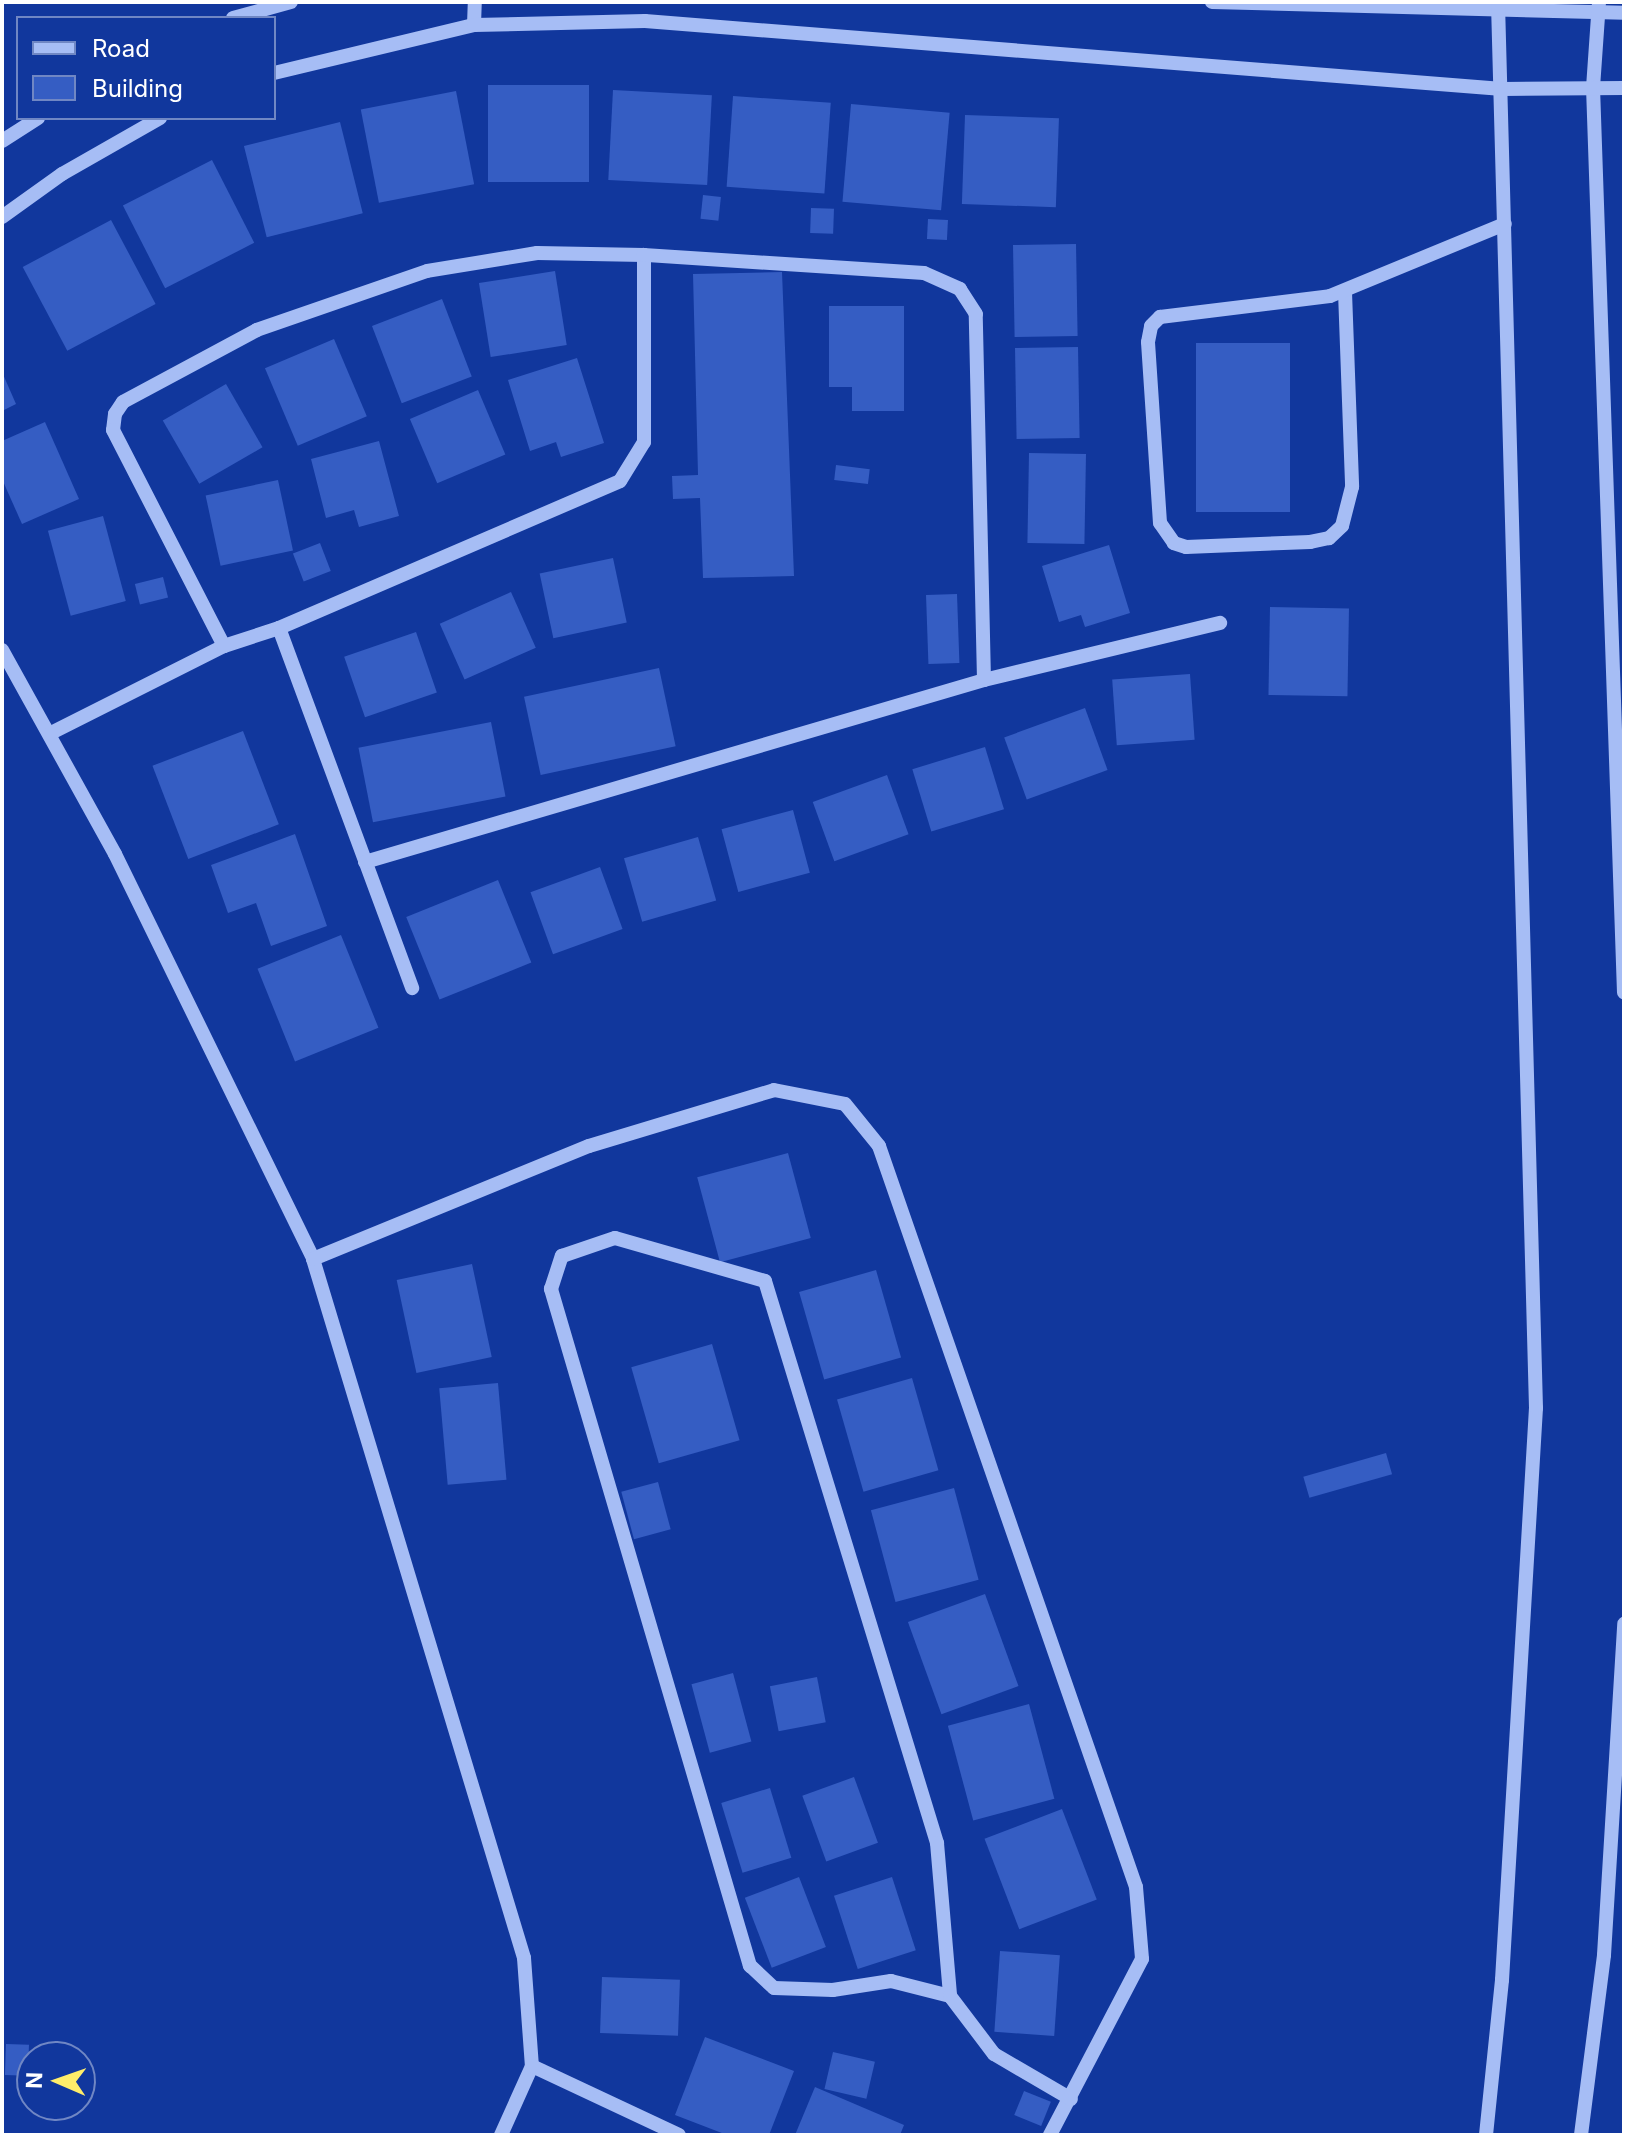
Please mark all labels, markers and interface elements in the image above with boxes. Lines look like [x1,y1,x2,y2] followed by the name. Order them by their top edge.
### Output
[16,16,276,120] legend
[92,34,150,63] text: Road
[92,74,183,103] text: Building
[16,2041,96,2121] north arrow
[21,2071,47,2089] text: N

